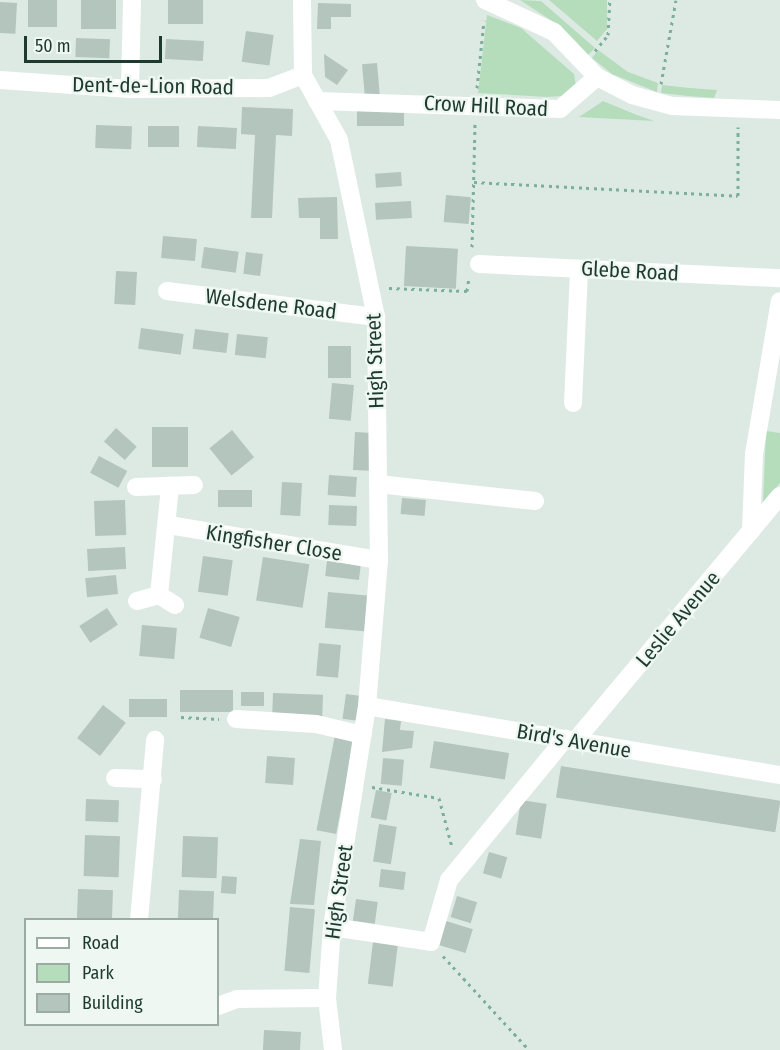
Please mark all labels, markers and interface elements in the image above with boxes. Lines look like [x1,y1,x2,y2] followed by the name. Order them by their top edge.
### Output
[27,24,165,62] scale bar
[35,35,71,57] text: 50 m
[72,72,234,100] street label: Dent-de-Lion Road
[423,90,549,122] street label: Crow Hill Road
[580,256,680,286] street label: Glebe Road
[204,283,338,325] street label: Welsdene Road
[361,313,389,409] street label: High Street
[204,520,344,566] street label: Kingfisher Close
[631,566,725,672] street label: Leslie Avenue
[515,719,633,763] street label: Bird's Avenue
[320,843,358,941] street label: High Street
[24,918,219,1026] legend
[82,932,119,954] text: Road
[82,962,114,984] text: Park
[82,992,143,1014] text: Building

